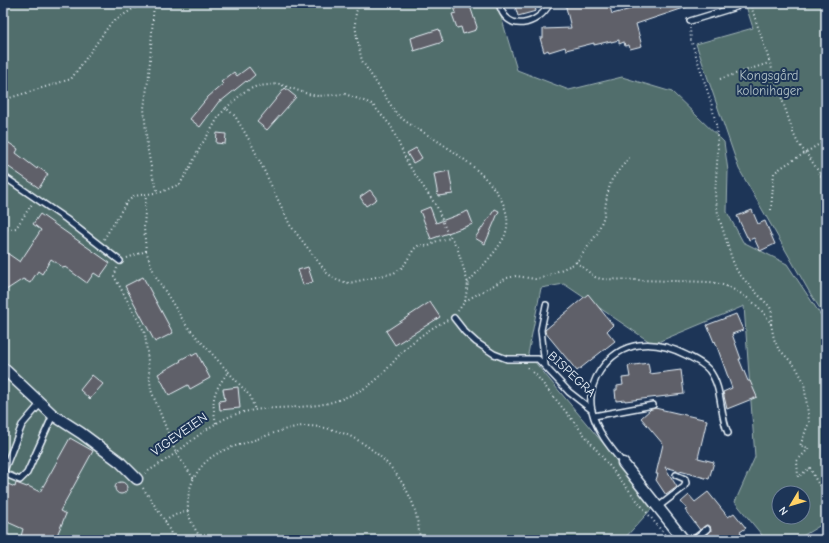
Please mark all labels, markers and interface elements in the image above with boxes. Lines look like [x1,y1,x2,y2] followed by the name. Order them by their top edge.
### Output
[736,68,802,98] park label: Kongsgård kolonihager
[545,348,599,400] street label: BISPEGRA
[148,409,210,459] street label: VIGEVEIEN
[771,485,811,525] north arrow
[776,504,791,518] text: N

